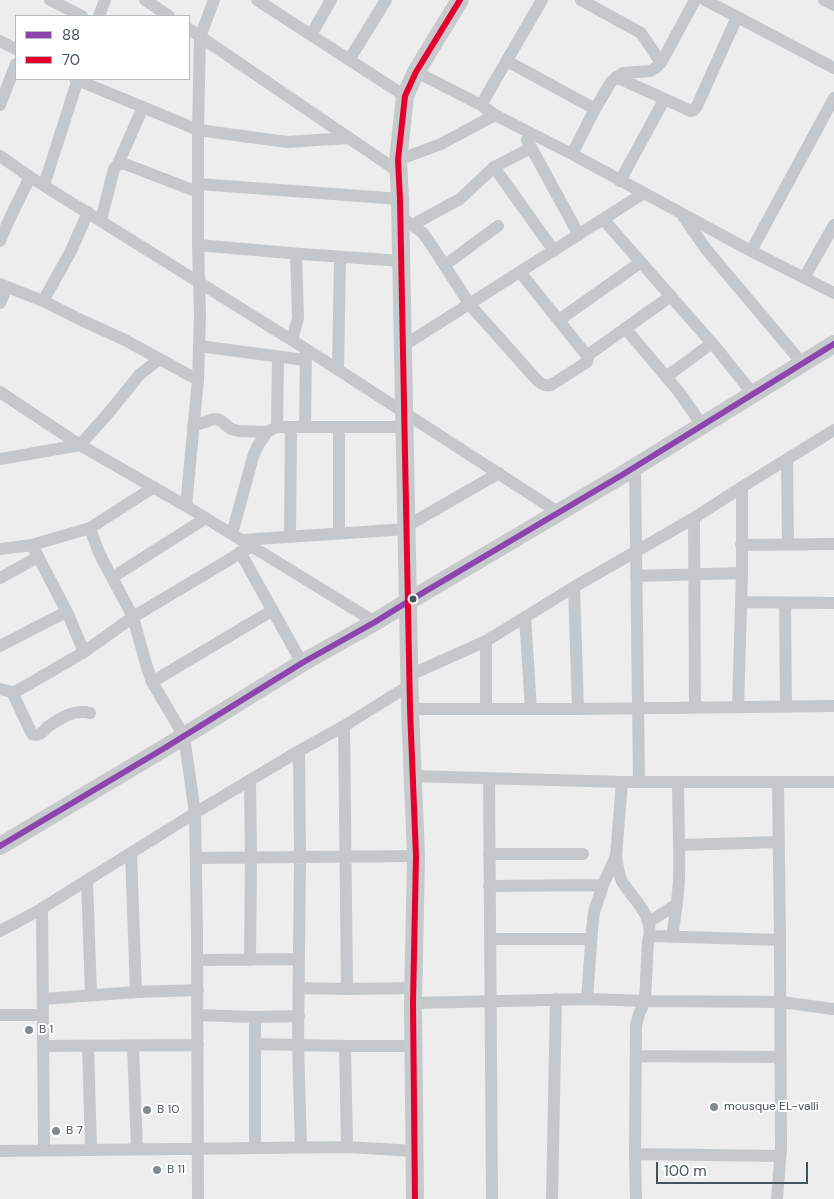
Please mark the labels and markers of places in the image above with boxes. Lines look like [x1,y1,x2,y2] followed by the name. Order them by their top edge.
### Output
[408,594,418,604] unlabelled marker
[39,1023,53,1037] place label: B 1
[23,1024,35,1036] marker: B 1
[724,1100,819,1114] place label: mousque EL-valli
[708,1101,720,1113] marker: mousque EL-valli
[157,1103,179,1117] place label: B 10
[141,1104,153,1116] marker: B 10
[66,1124,83,1138] place label: B 7
[50,1125,62,1137] marker: B 7
[167,1163,185,1177] place label: B 11
[151,1164,163,1176] marker: B 11

